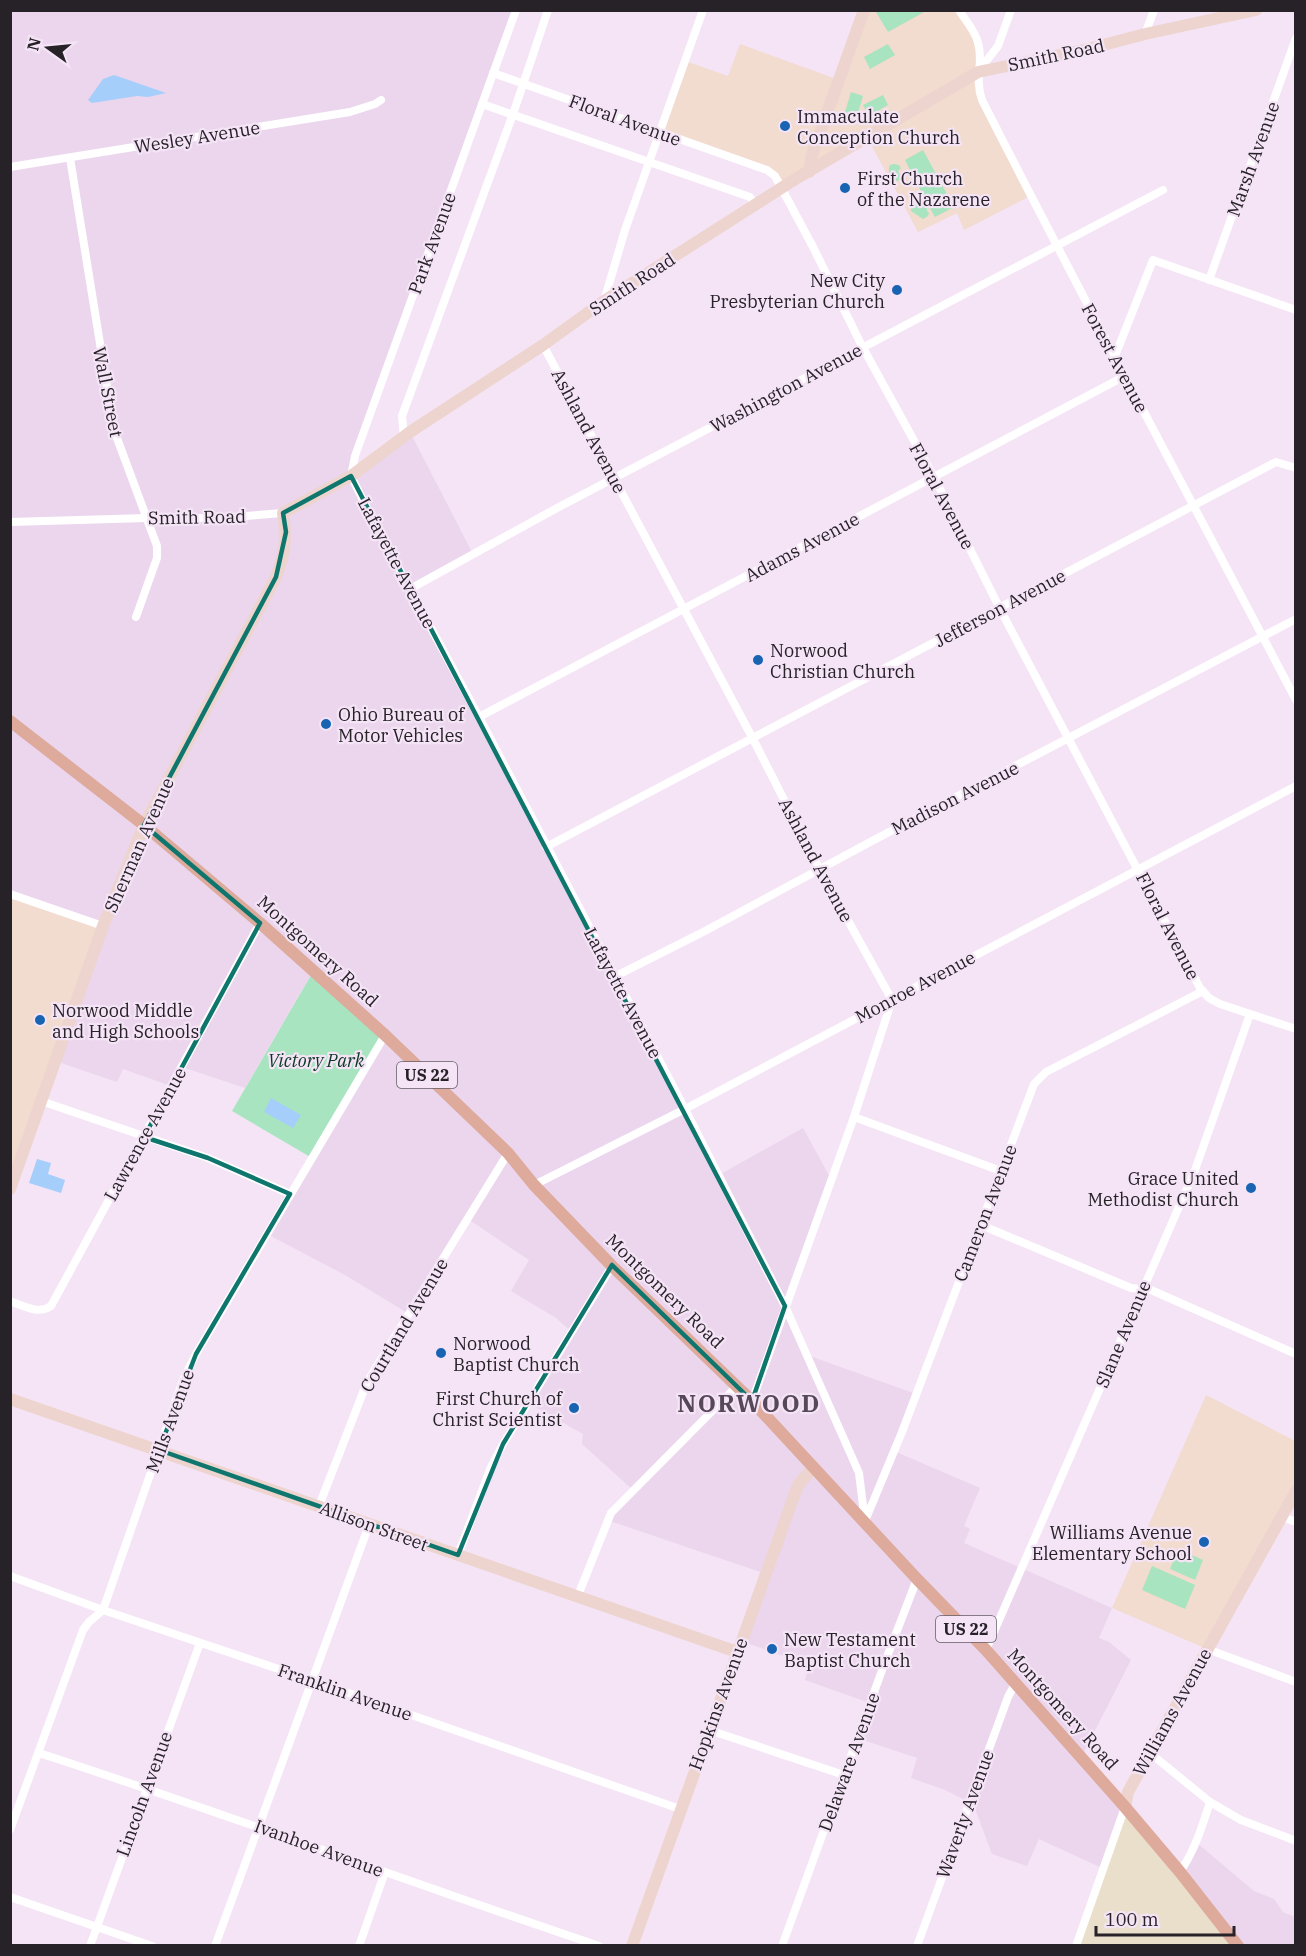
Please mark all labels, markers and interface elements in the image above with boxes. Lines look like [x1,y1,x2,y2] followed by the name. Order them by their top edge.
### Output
[18,18,78,78] north arrow
[1006,34,1106,76] street label: Smith Road
[22,35,45,53] text: N
[566,89,684,151] street label: Floral Avenue
[1222,98,1284,220] street label: Marsh Avenue
[797,105,960,149] place label: Immaculate Conception Church
[132,116,262,158] street label: Wesley Avenue
[778,119,792,133] marker: Immaculate Conception Church
[857,167,990,211] place label: First Church of the Nazarene
[838,181,852,195] marker: First Church of the Nazarene
[403,189,461,297] street label: Park Avenue
[585,248,679,320] street label: Smith Road
[710,269,885,313] place label: New City Presbyterian Church
[890,283,904,297] marker: New City Presbyterian Church
[1076,299,1154,417] street label: Forest Avenue
[706,338,866,438] street label: Washington Avenue
[88,345,128,439] street label: Wall Street
[547,365,631,497] street label: Ashland Avenue
[904,439,980,553] street label: Floral Avenue
[353,494,441,632] street label: Lafayette Avenue
[148,505,246,529] street label: Smith Road
[741,507,863,587] street label: Adams Avenue
[930,564,1070,652] street label: Jefferson Avenue
[770,639,915,683] place label: Norwood Christian Church
[751,653,765,667] marker: Norwood Christian Church
[338,703,466,747] place label: Ohio Bureau of Motor Vehicles
[319,717,333,731] marker: Ohio Bureau of Motor Vehicles
[887,756,1023,840] street label: Madison Avenue
[99,774,179,916] street label: Sherman Avenue
[774,794,858,926] street label: Ashland Avenue
[1131,868,1205,984] street label: Floral Avenue
[253,890,383,1012] street label: Montgomery Road
[579,924,667,1062] street label: Lafayette Avenue
[851,946,979,1028] street label: Monroe Avenue
[52,999,199,1043] place label: Norwood Middle and High Schools
[33,1013,47,1027] marker: Norwood Middle and High Schools
[268,1049,365,1072] park label: Victory Park
[397,1062,457,1088] road number: US 22
[99,1063,191,1205] street label: Lawrence Avenue
[948,1141,1022,1285] street label: Cameron Avenue
[1087,1167,1239,1211] place label: Grace United Methodist Church
[1244,1181,1258,1195] marker: Grace United Methodist Church
[601,1229,729,1353] street label: Montgomery Road
[355,1254,453,1396] street label: Courtland Avenue
[1090,1277,1156,1391] street label: Slane Avenue
[453,1332,580,1376] place label: Norwood Baptist Church
[434,1346,448,1360] marker: Norwood Baptist Church
[141,1366,199,1476] street label: Mills Avenue
[433,1387,564,1431] place label: First Church of Christ Scientist
[677,1387,821,1419] district label: NORWOOD
[567,1401,581,1415] marker: First Church of Christ Scientist
[317,1496,431,1556] street label: Allison Street
[1032,1521,1192,1565] place label: Williams Avenue Elementary School
[1197,1535,1211,1549] marker: Williams Avenue Elementary School
[936,1616,996,1642] road number: US 22
[784,1628,916,1672] place label: New Testament Baptist Church
[683,1635,753,1773] street label: Hopkins Avenue
[765,1642,779,1656] marker: New Testament Baptist Church
[1002,1644,1124,1774] street label: Montgomery Road
[1127,1644,1217,1780] street label: Williams Avenue
[275,1658,415,1726] street label: Franklin Avenue
[813,1689,885,1835] street label: Delaware Avenue
[111,1728,177,1860] street label: Lincoln Avenue
[931,1746,999,1882] street label: Waverly Avenue
[251,1814,387,1882] street label: Ivanhoe Avenue
[1096,1899,1234,1937] scale bar
[1105,1908,1159,1931] text: 100 m

